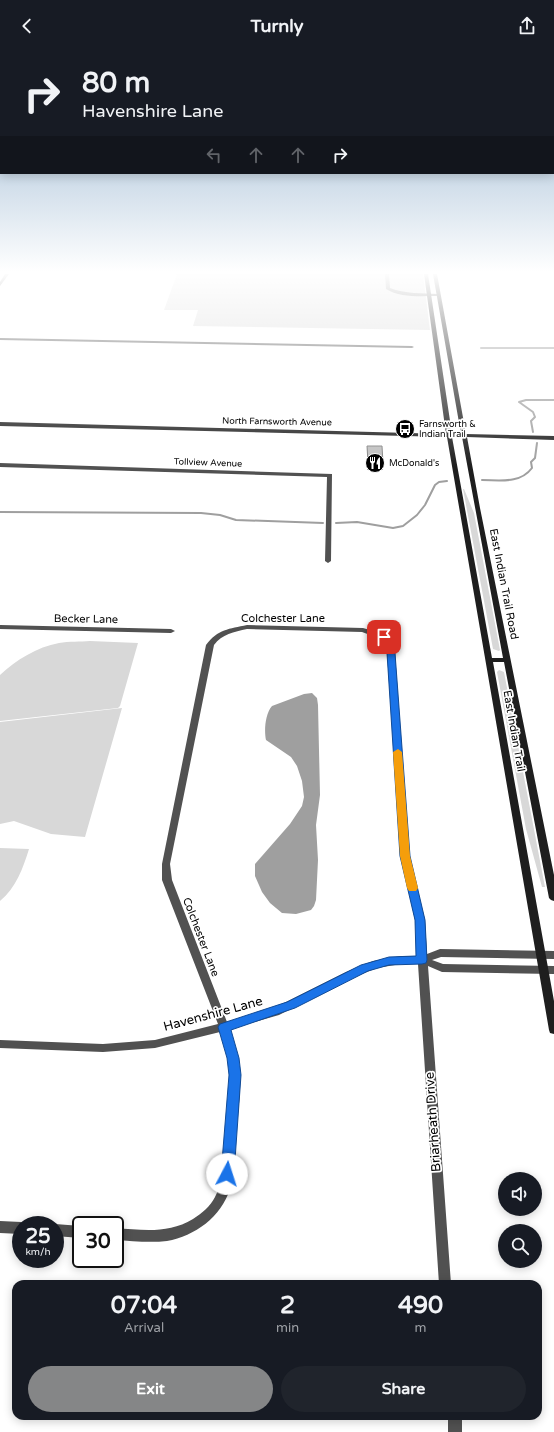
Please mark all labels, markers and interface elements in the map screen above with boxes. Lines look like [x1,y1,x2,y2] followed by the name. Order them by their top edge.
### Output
[16,15,38,37] icon: back
[251,15,303,37] text: Turnly
[516,15,538,37] icon: share
[82,66,150,100] text: 80 m
[16,68,68,120] icon: right
[82,100,223,122] text: Havenshire Lane
[203,144,225,166] icon: left
[245,144,267,166] icon: ahead
[287,144,309,166] icon: ahead
[329,144,351,166] icon: right
[222,416,332,428] street label: North Farnsworth Avenue
[394,418,416,440] bus stop icon: Farnsworth & Indian Trail
[419,419,476,440] place label: Farnsworth & Indian Trail
[364,452,386,474] restaurant icon: McDonald's
[174,456,242,470] street label: Tollview Avenue
[389,458,439,469] place label: McDonald's
[487,527,521,641] street label: East Indian Trail Road
[54,612,118,626] street label: Becker Lane
[241,612,325,625] street label: Colchester Lane
[367,620,401,654] pin
[373,626,395,648] icon: arrive
[500,689,528,773] street label: East Indian Trail
[180,896,222,978] street label: Colchester Lane
[162,993,264,1035] street label: Havenshire Lane
[422,1071,444,1173] street label: Briarheath Drive
[206,1153,248,1195] position arrow
[498,1172,542,1268] map controls
[498,1172,542,1216] button: sound
[72,1216,124,1268] speed limit sign: 30
[498,1224,542,1268] button: search
[25,1225,51,1249] text: 25
[25,1246,51,1258] text: km/h
[111,1291,177,1320] text: 07:04
[280,1291,295,1320] text: 2
[398,1291,443,1320] text: 490
[124,1320,164,1336] text: Arrival
[276,1320,299,1336] text: min
[415,1320,427,1336] text: m
[28,1366,273,1412] button: Exit
[281,1366,526,1412] button: Share

